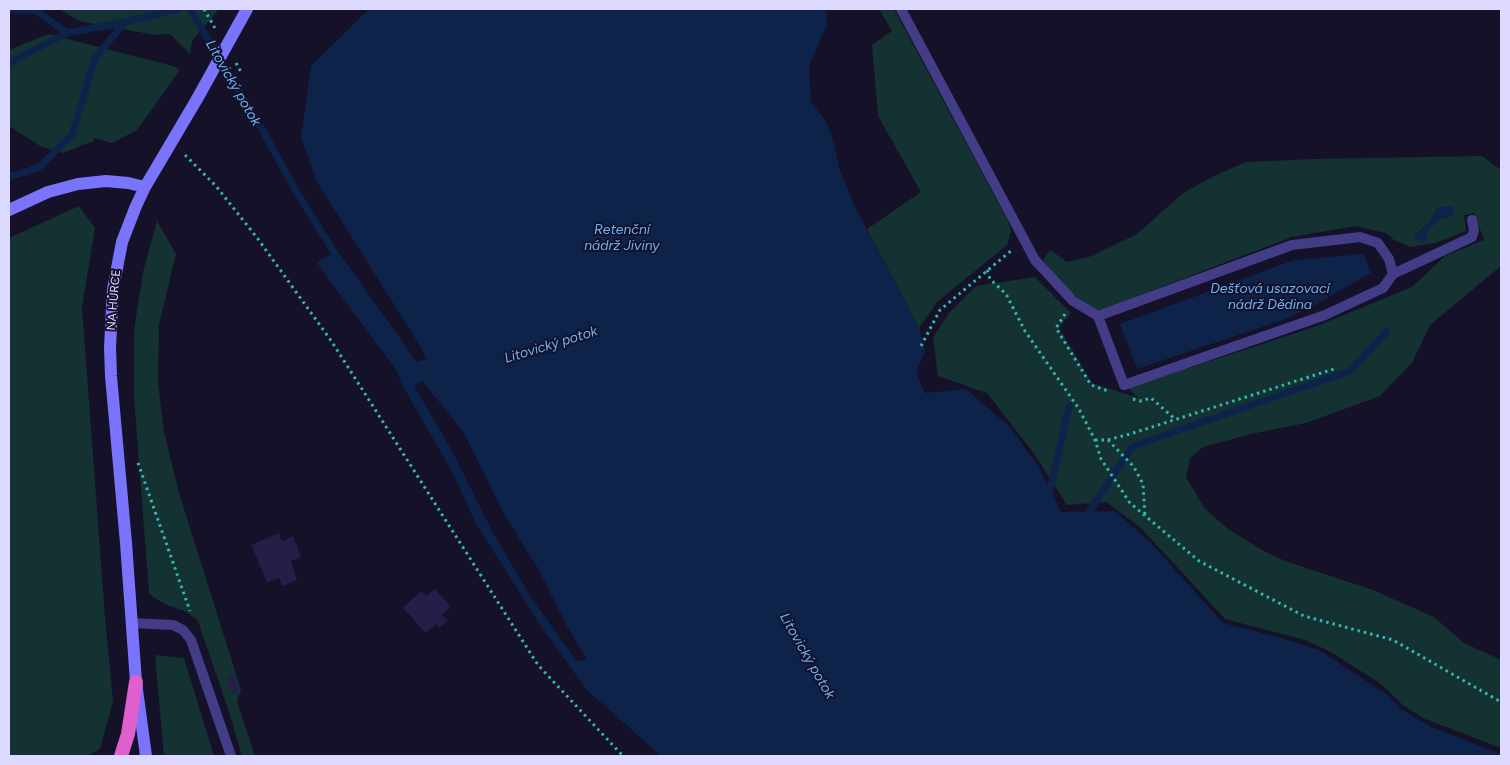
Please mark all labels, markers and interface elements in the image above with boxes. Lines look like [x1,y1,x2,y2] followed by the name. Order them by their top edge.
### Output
[202,37,264,129] water label: Litovický potok
[584,222,660,254] water label: Retenční nádrž Jiviny
[104,269,124,331] street label: NA HŮRCE
[1210,281,1330,314] water label: Dešťová usazovací nádrž Dědina
[502,323,600,367] water label: Litovický potok
[776,610,838,702] water label: Litovický potok

